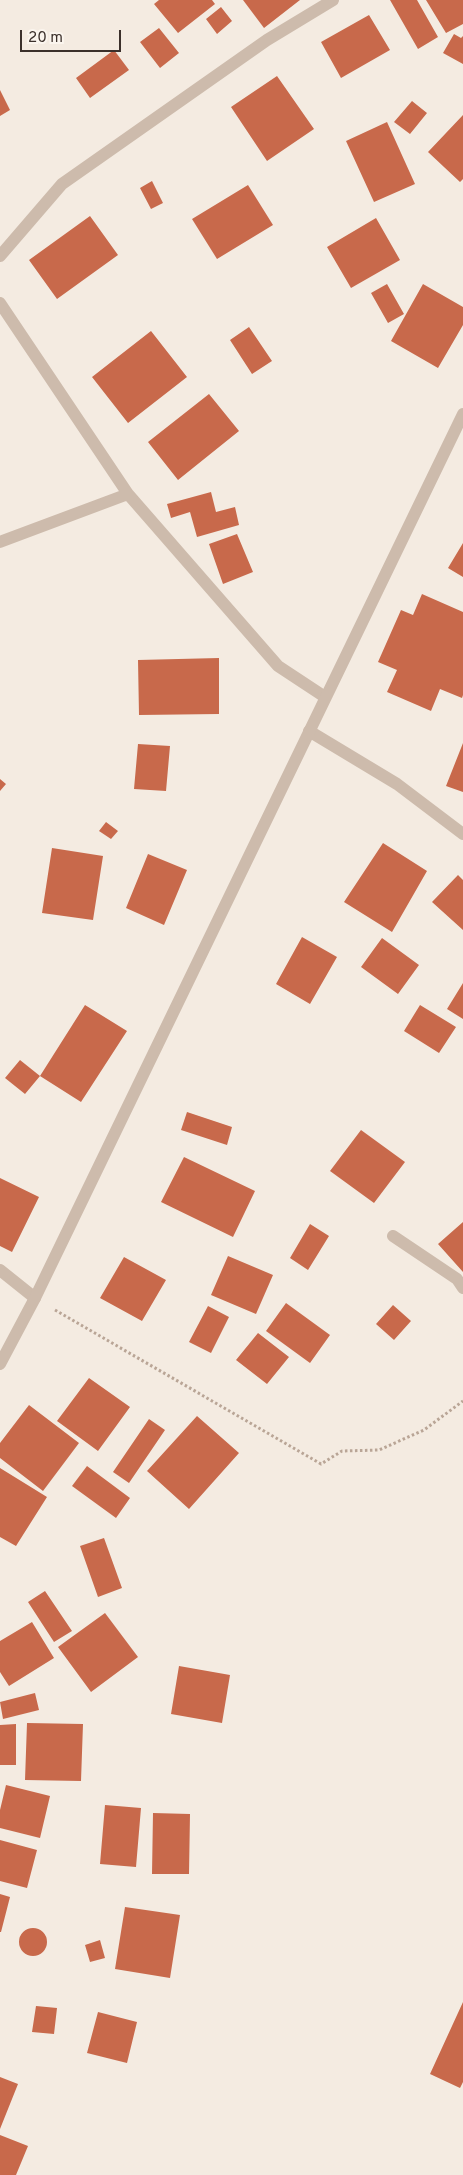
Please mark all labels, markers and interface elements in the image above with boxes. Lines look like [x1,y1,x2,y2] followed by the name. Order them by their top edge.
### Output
[22,20,124,52] scale bar
[28,29,63,48] text: 20 m

